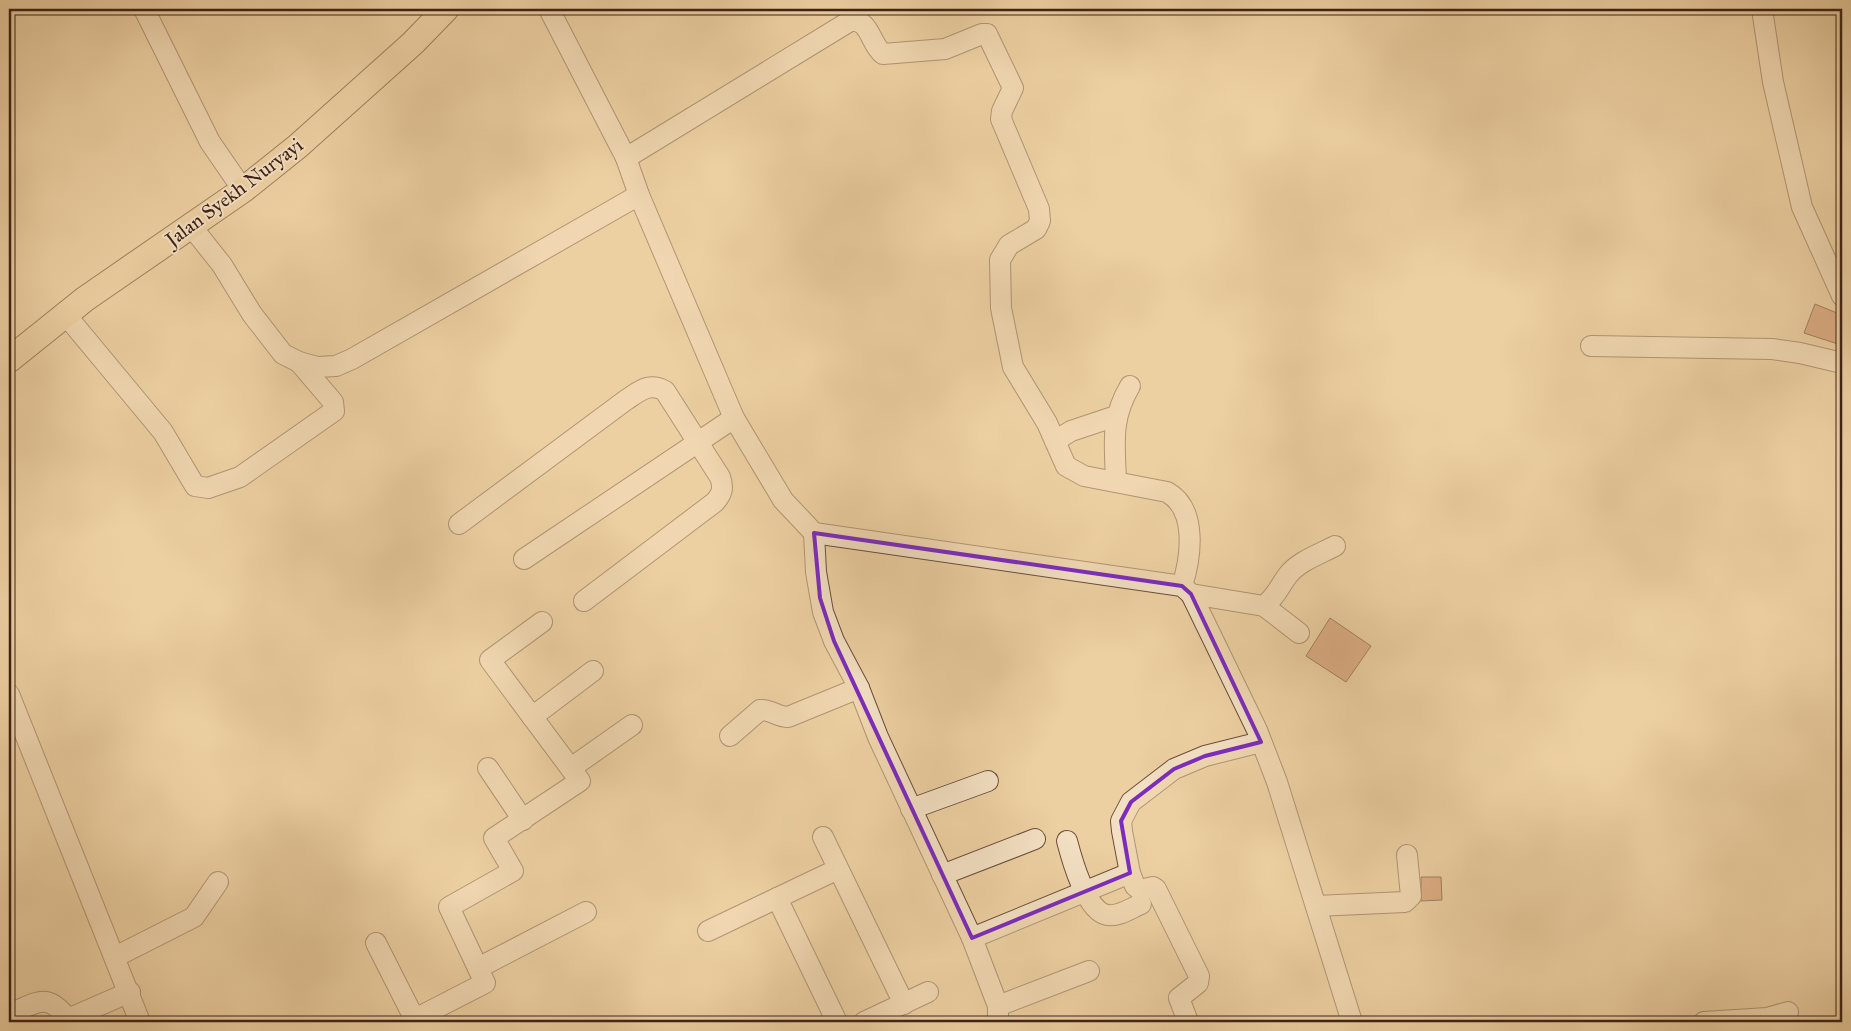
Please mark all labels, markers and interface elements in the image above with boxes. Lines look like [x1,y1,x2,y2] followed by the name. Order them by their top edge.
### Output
[159,132,308,253] street label: Jalan Syekh Nuryayi

